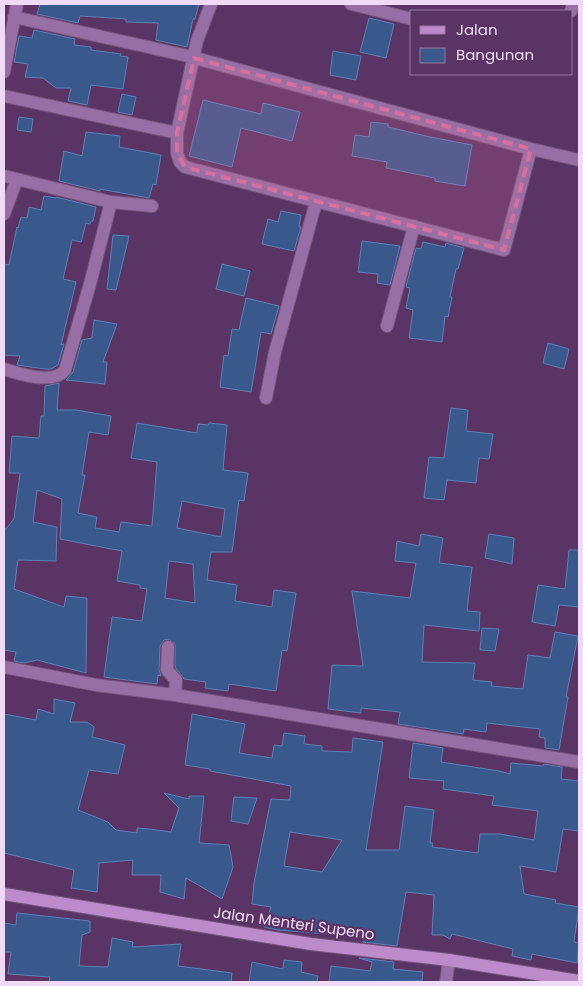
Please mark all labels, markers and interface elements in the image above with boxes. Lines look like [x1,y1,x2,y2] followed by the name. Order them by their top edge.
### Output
[410,10,573,75] legend
[456,19,498,40] text: Jalan
[456,44,534,65] text: Bangunan
[212,901,376,945] street label: Jalan Menteri Supeno

